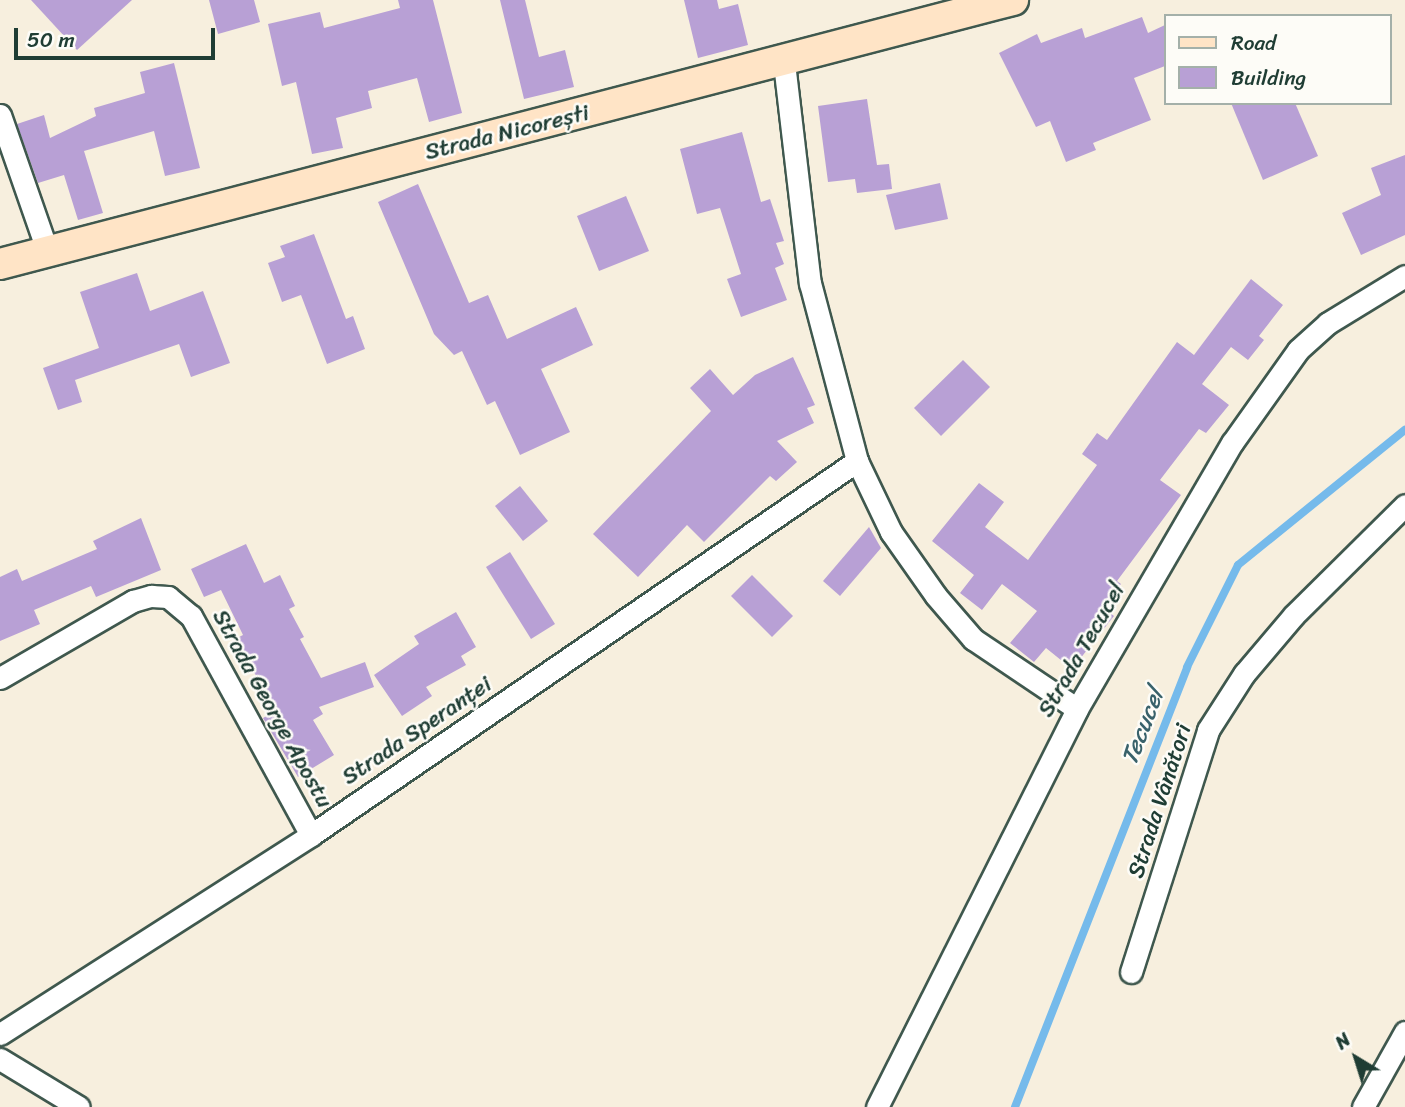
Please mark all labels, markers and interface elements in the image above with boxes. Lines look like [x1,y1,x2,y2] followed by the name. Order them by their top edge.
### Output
[18,14,219,58] scale bar
[1164,14,1391,105] legend
[27,21,75,59] text: 50 m
[1231,24,1276,62] text: Road
[1231,59,1306,97] text: Building
[423,99,591,167] street label: Strada Nicorești
[1032,578,1132,722] street label: Strada Tecucel
[206,605,338,813] street label: Strada George Apostu
[337,671,497,791] street label: Strada Speranței
[1115,685,1171,769] water label: Tecucel
[1122,721,1198,881] street label: Strada Vânători
[1321,1023,1391,1093] north arrow
[1327,1024,1358,1058] text: N

